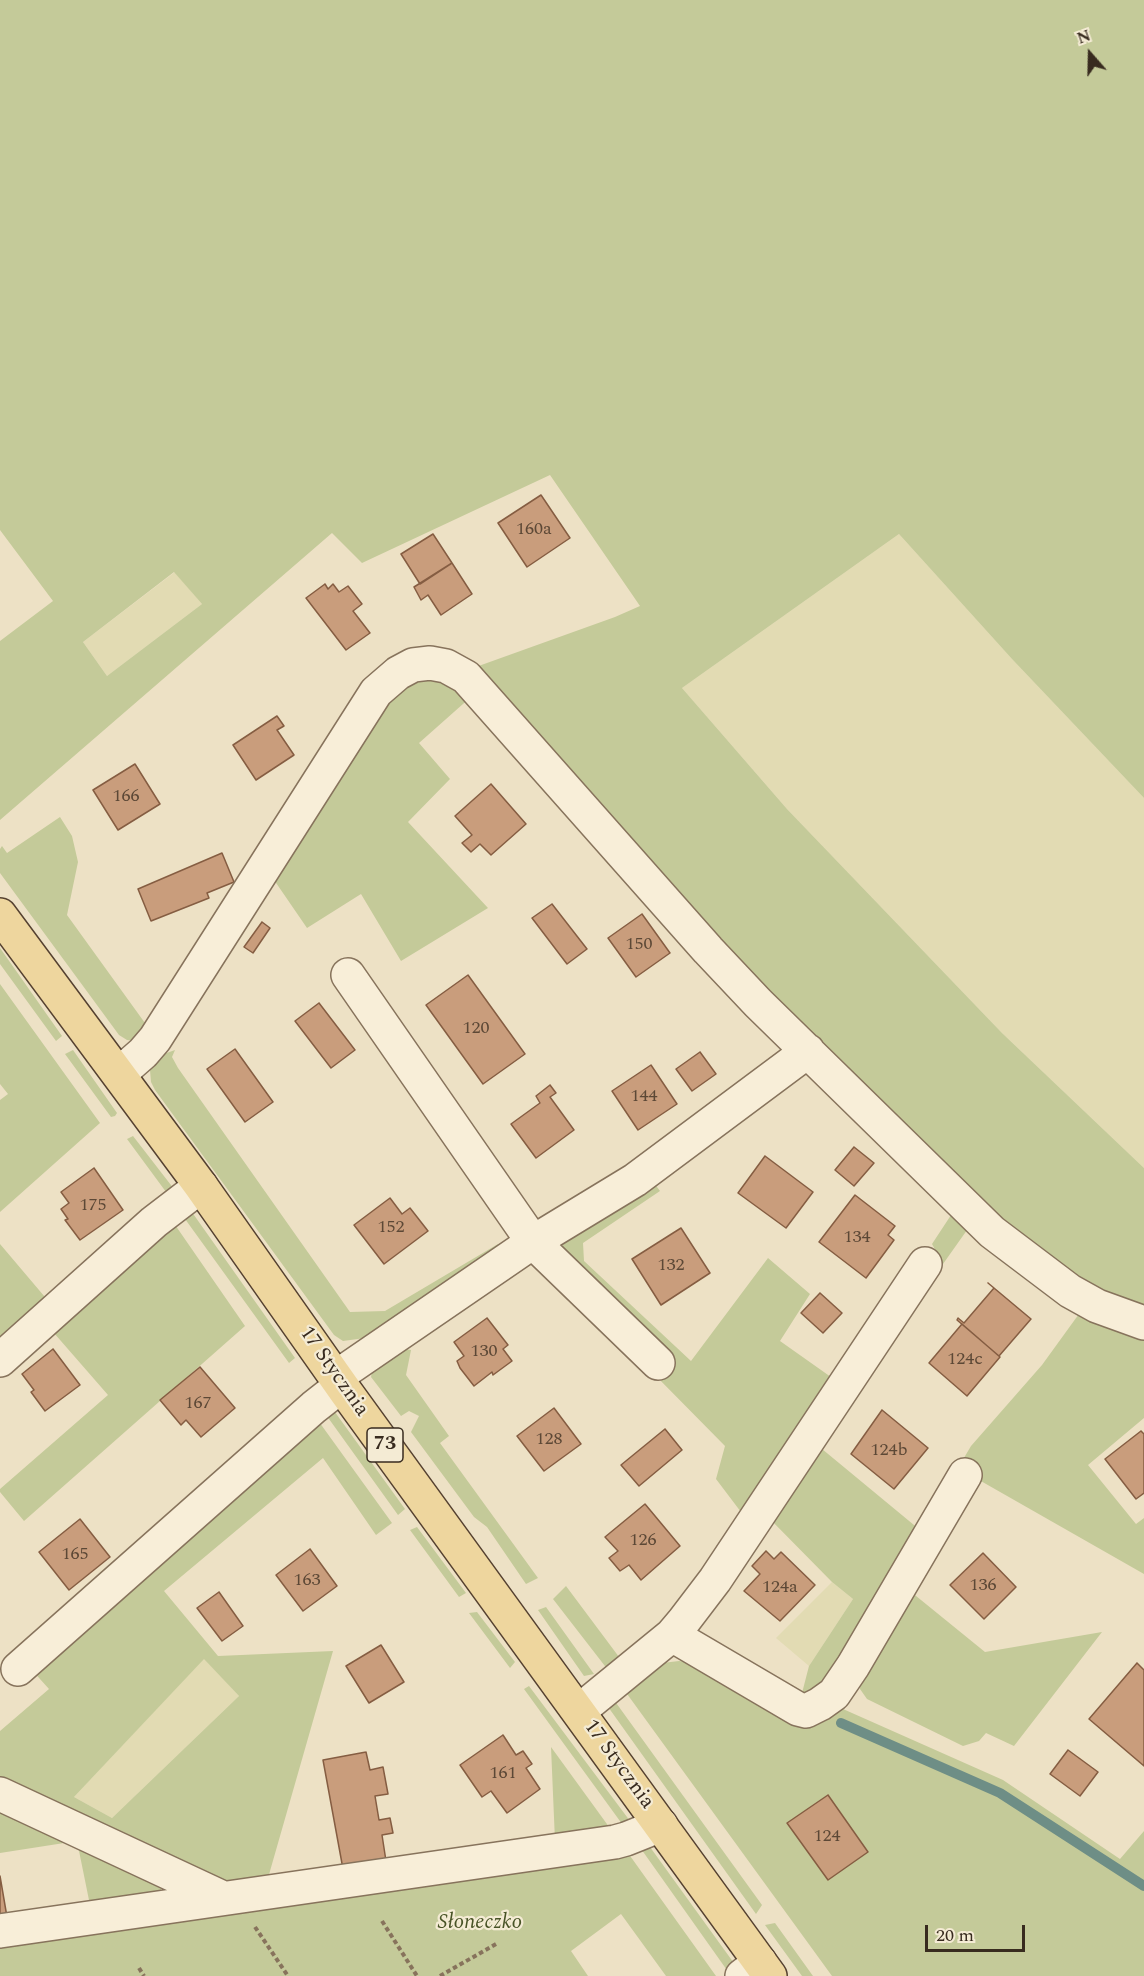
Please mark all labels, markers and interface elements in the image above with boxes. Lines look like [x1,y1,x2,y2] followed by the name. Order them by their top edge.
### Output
[1060,24,1120,84] north arrow
[1074,24,1094,51] text: N
[516,519,552,541] house number: 160a
[113,786,139,808] house number: 166
[626,934,652,956] house number: 150
[463,1018,489,1040] house number: 120
[631,1086,657,1108] house number: 144
[80,1195,106,1217] house number: 175
[378,1217,404,1239] house number: 152
[844,1227,870,1249] house number: 134
[658,1255,684,1277] house number: 132
[293,1322,373,1422] street label: 17 Stycznia
[471,1341,497,1363] house number: 130
[947,1349,983,1371] house number: 124c
[185,1393,211,1415] house number: 167
[367,1428,403,1462] road number: 73
[536,1429,562,1451] house number: 128
[870,1440,908,1462] house number: 124b
[630,1530,656,1552] house number: 126
[62,1544,88,1566] house number: 165
[294,1570,320,1592] house number: 163
[970,1575,996,1597] house number: 136
[762,1577,798,1599] house number: 124a
[577,1715,659,1815] street label: 17 Stycznia
[490,1763,516,1785] house number: 161
[814,1826,840,1848] house number: 124
[438,1911,522,1937] park label: Słoneczko
[928,1913,1028,1951] scale bar
[936,1922,974,1949] text: 20 m

